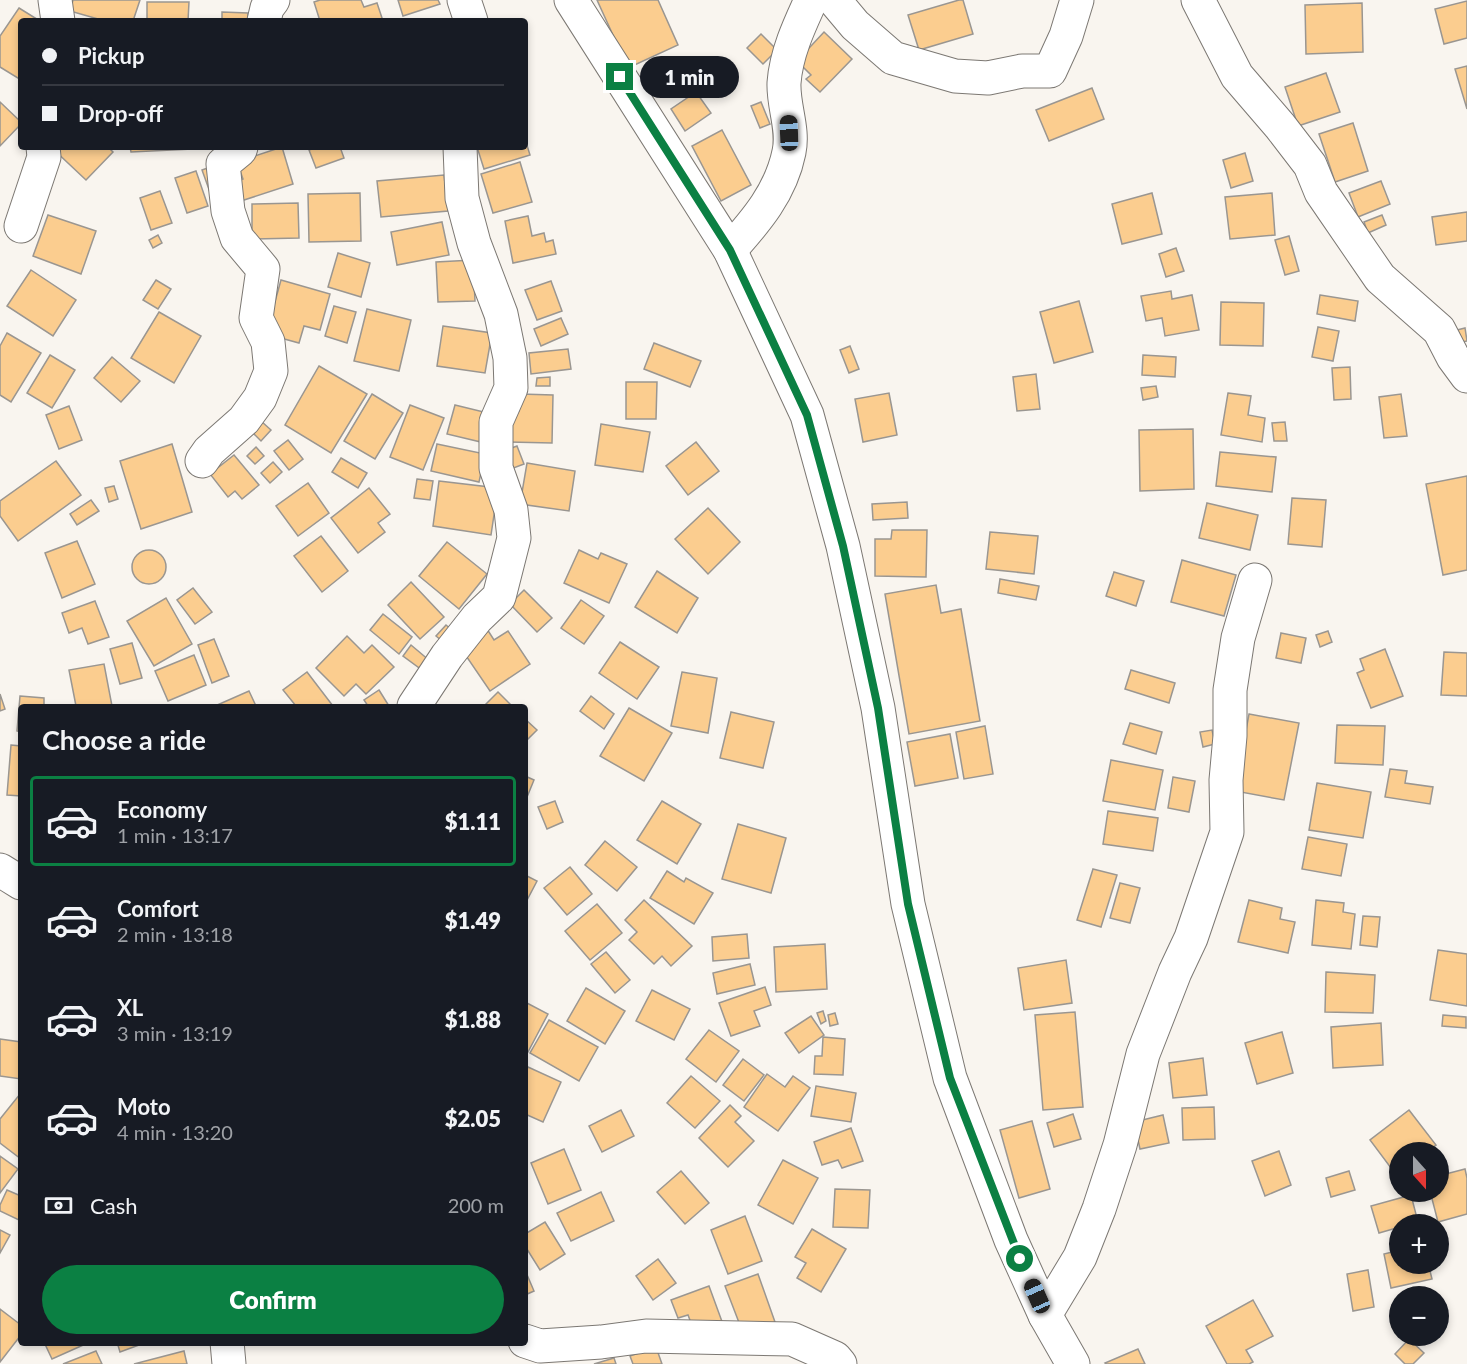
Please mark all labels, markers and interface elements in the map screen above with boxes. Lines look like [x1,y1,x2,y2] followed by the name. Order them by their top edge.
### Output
[78,42,144,69] text: Pickup
[641,56,740,98] callout: 1 min
[606,63,633,90] route end
[665,65,714,89] text: 1 min
[78,100,163,127] text: Drop-off
[779,115,799,151] car
[42,723,206,756] text: Choose a ride
[45,794,99,848] icon: car
[117,796,207,823] text: Economy
[445,808,501,835] text: $1.11
[117,823,233,847] text: 1 min · 13:17
[45,893,99,947] icon: car
[117,895,199,922] text: Comfort
[445,907,501,934] text: $1.49
[117,922,233,946] text: 2 min · 13:18
[45,992,99,1046] icon: car
[117,994,143,1021] text: XL
[445,1006,501,1033] text: $1.88
[117,1021,233,1045] text: 3 min · 13:19
[45,1091,99,1145] icon: car
[117,1093,171,1120] text: Moto
[445,1105,501,1132] text: $2.05
[117,1120,233,1144] text: 4 min · 13:20
[1389,1142,1449,1202] north arrow
[1389,1142,1449,1346] map controls
[42,1189,75,1222] icon: cash
[90,1192,137,1219] text: Cash
[448,1193,504,1217] text: 200 m
[1389,1214,1449,1274] button: +
[1006,1245,1033,1272] route start
[42,1265,504,1334] button: Confirm
[1021,1276,1053,1316] car
[1389,1286,1449,1346] button: −

